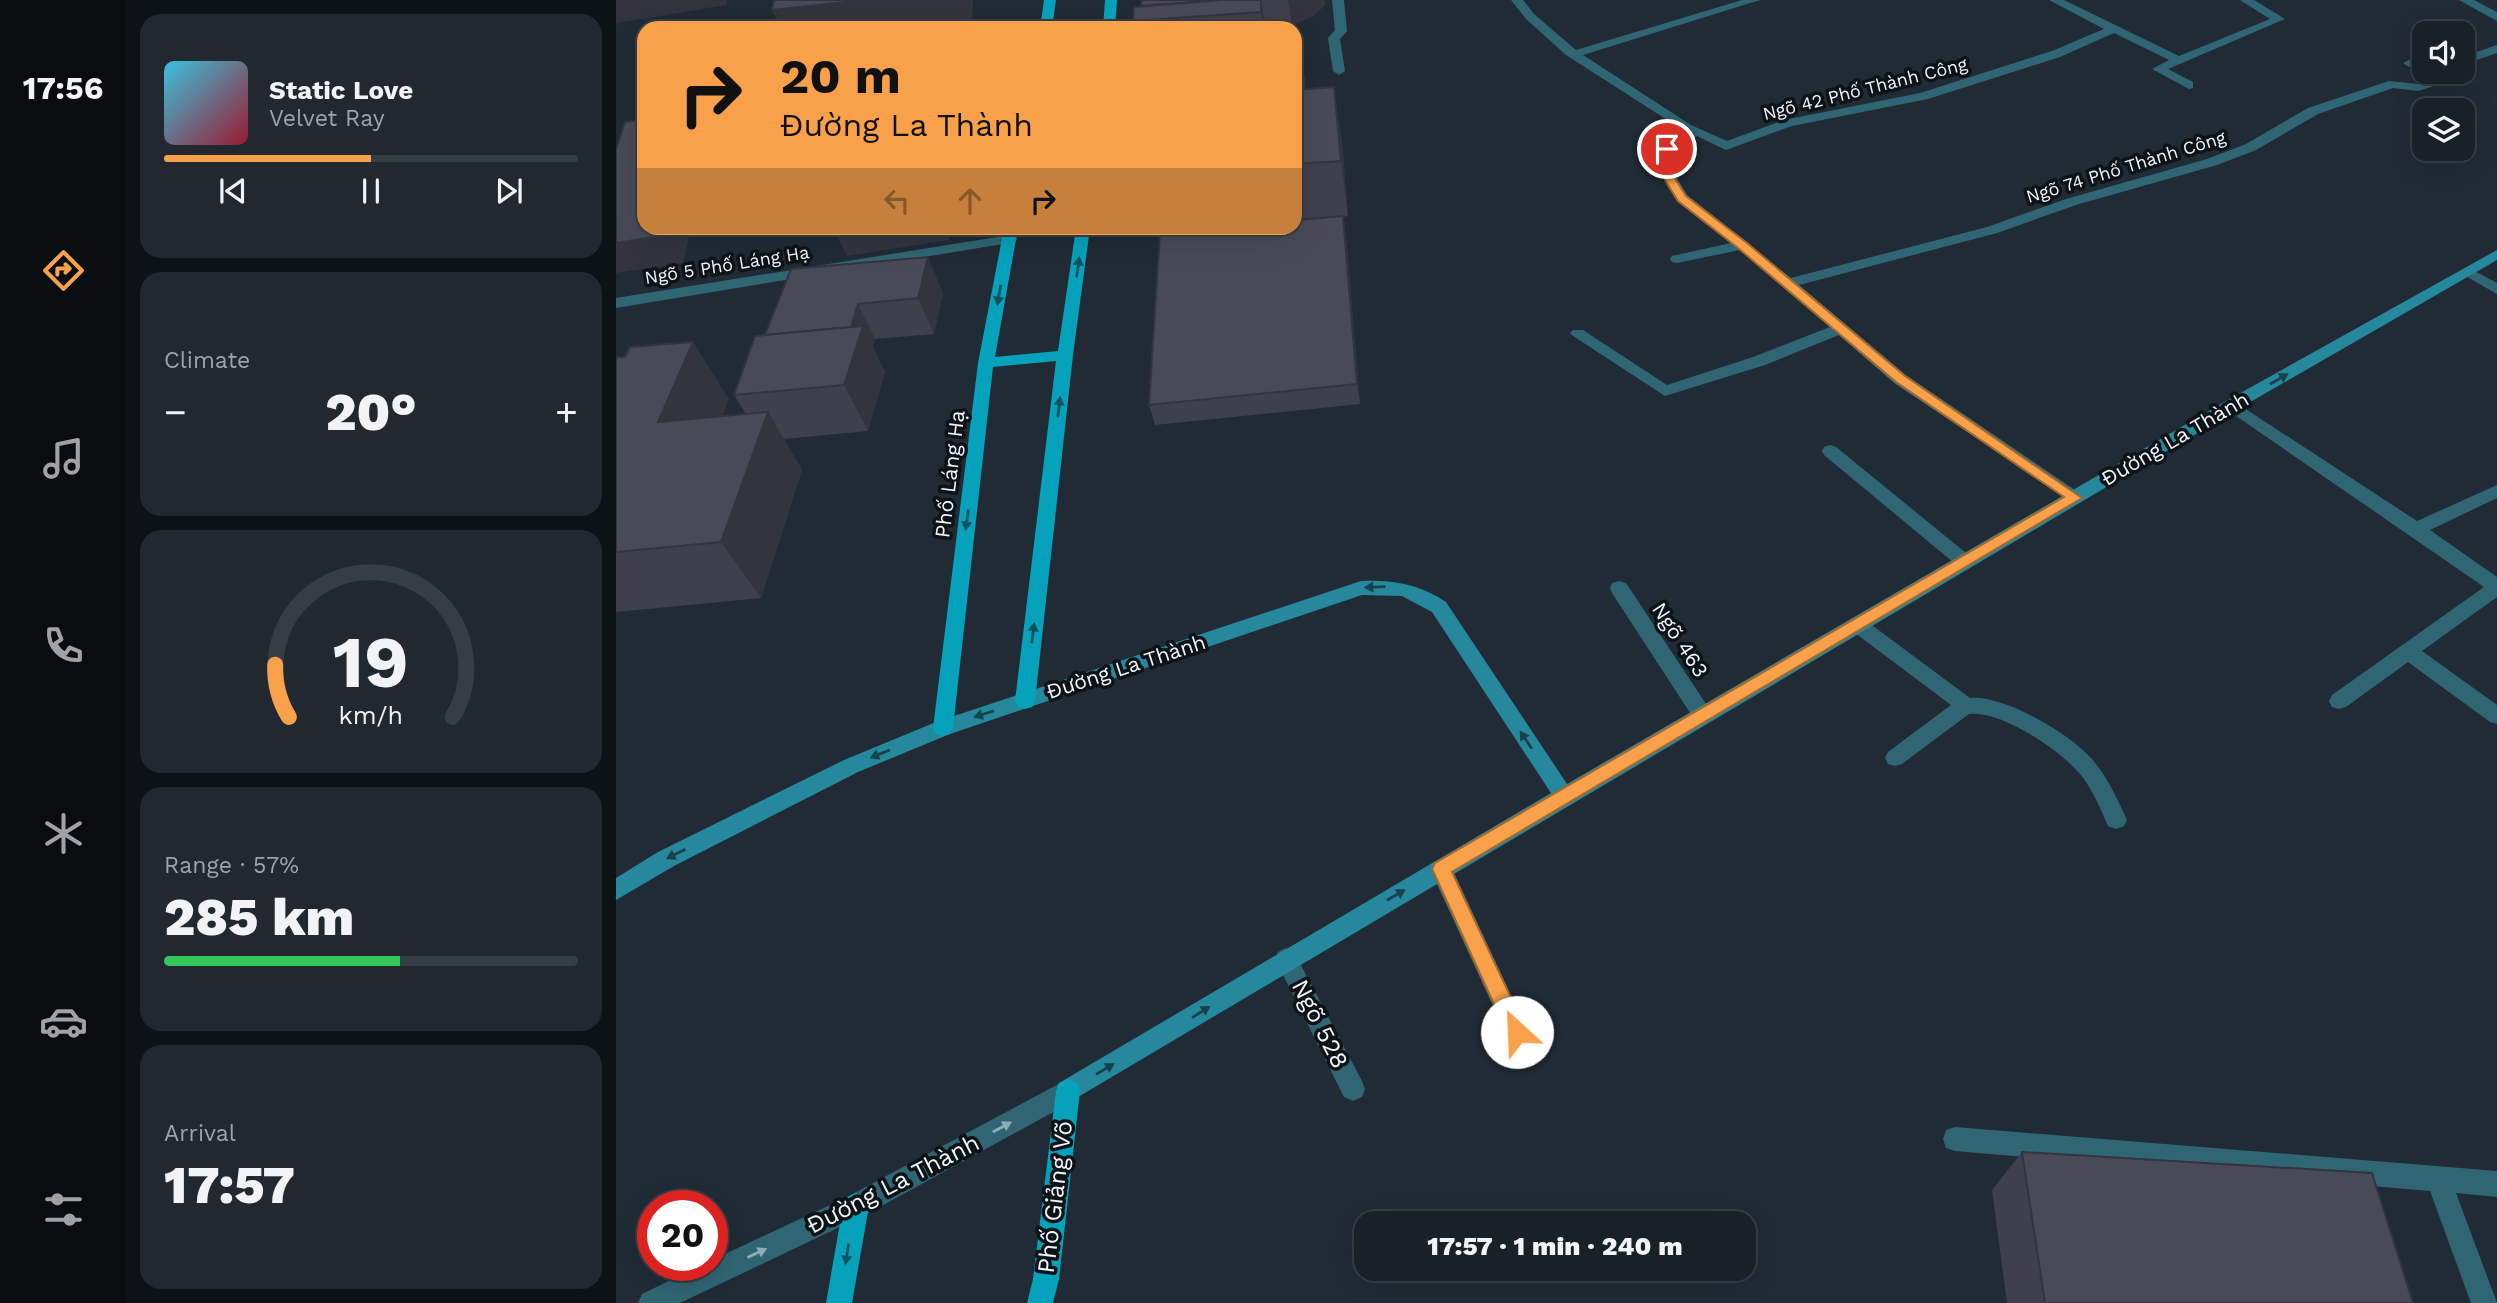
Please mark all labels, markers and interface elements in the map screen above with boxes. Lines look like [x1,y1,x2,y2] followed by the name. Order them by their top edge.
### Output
[2412,21,2475,161] map controls
[2412,21,2475,84] button: sound
[780,47,901,105] text: 20 m
[665,49,756,140] icon: right
[1761,53,1970,124] street label: Ngõ 42 Phố Thành Công
[23,69,103,107] text: 17:56
[269,75,413,105] text: Static Love
[2412,98,2475,161] button: layers
[269,105,385,132] text: Velvet Ray
[780,106,1033,144] text: Đường La Thành
[1637,119,1697,179] pin
[2024,126,2229,207] street label: Ngõ 74 Phố Thành Công
[1648,130,1686,168] icon: arrive
[214,172,252,210] icon: previous
[352,172,390,210] icon: pause
[490,172,528,210] icon: next
[878,182,916,220] icon: left
[951,182,989,220] icon: ahead
[1024,182,1062,220] icon: right
[643,241,811,288] street label: Ngõ 5 Phố Láng Hạ
[39,246,88,295] icon: directions
[1073,256,1084,278] one-way arrow
[993,284,1004,306] one-way arrow
[164,347,250,374] text: Climate
[2269,372,2288,385] one-way arrow
[325,382,417,443] text: 20°
[2097,386,2253,491] street label: Đường La Thành
[164,390,187,434] text: −
[555,390,578,434] text: +
[1054,396,1065,418] one-way arrow
[929,409,970,539] street label: Phố Láng Hạ
[39,434,88,483] icon: music
[961,509,972,531] one-way arrow
[1364,582,1386,593] one-way arrow
[1647,598,1714,682] street label: Ngõ 463
[333,620,409,706] text: 19
[39,621,88,670] icon: phone
[1027,622,1038,644] one-way arrow
[1043,629,1209,704] street label: Đường La Thành
[339,701,403,730] text: km/h
[973,710,994,720] one-way arrow
[1520,730,1533,749] one-way arrow
[870,749,891,760] one-way arrow
[39,809,88,858] icon: climate
[666,849,686,860] one-way arrow
[164,852,299,879] text: Range · 57%
[164,887,354,948] text: 285 km
[1386,889,1405,901] one-way arrow
[1286,975,1354,1073] street label: Ngõ 528
[1480,995,1554,1069] position arrow
[39,997,88,1046] icon: car
[1191,1006,1210,1018] one-way arrow
[1096,1063,1115,1075] one-way arrow
[1032,1119,1078,1275] street label: Phố Giảng Võ
[164,1120,236,1147] text: Arrival
[993,1121,1012,1133] one-way arrow
[802,1128,984,1240] street label: Đường La Thành
[164,1155,295,1216] text: 17:57
[39,1185,88,1234] icon: filters
[637,1190,728,1281] speed limit sign: 20
[1427,1231,1683,1261] text: 17:57 · 1 min · 240 m
[841,1243,852,1265] one-way arrow
[746,1247,767,1258] one-way arrow

